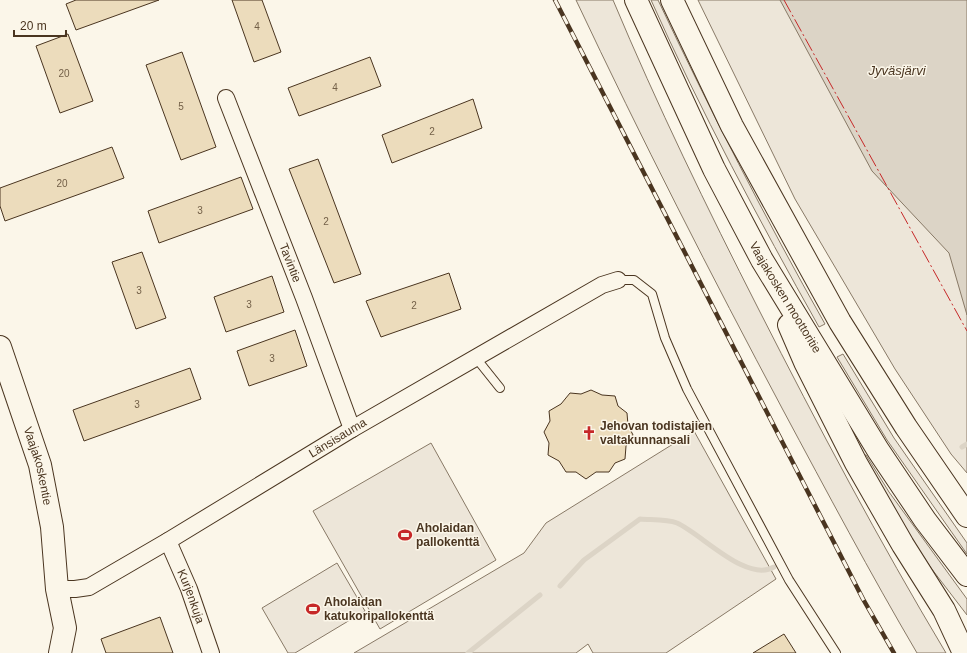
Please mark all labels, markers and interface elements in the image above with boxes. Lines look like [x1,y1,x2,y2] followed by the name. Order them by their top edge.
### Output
[14,12,66,38] scale bar
[20,19,47,33] text: 20 m
[254,21,260,32] house number: 4
[867,63,927,78] water label: Jyväsjärvi
[58,68,70,79] house number: 20
[332,82,338,93] house number: 4
[178,101,184,112] house number: 5
[429,126,435,137] house number: 2
[56,178,68,189] house number: 20
[197,205,203,216] house number: 3
[323,216,329,227] house number: 2
[747,239,824,356] street label: Vaajakosken moottoritie
[276,241,304,285] street label: Tavintie
[136,285,142,296] house number: 3
[246,299,252,310] house number: 3
[411,300,417,311] house number: 2
[269,353,275,364] house number: 3
[134,399,140,410] house number: 3
[306,415,369,461] street label: Länsisauma
[600,419,712,447] place label: Jehovan todistajien valtakunnansali
[21,425,55,507] street label: Vaajakoskentie
[581,425,597,441] church icon: Jehovan todistajien valtakunnansali
[416,521,480,549] place label: Aholaidan pallokenttä
[397,527,413,543] sports icon: Aholaidan pallokenttä
[174,567,207,626] street label: Kurjenkuja
[324,595,434,623] place label: Aholaidan katukoripallokenttä
[305,601,321,617] sports icon: Aholaidan katukoripallokenttä

